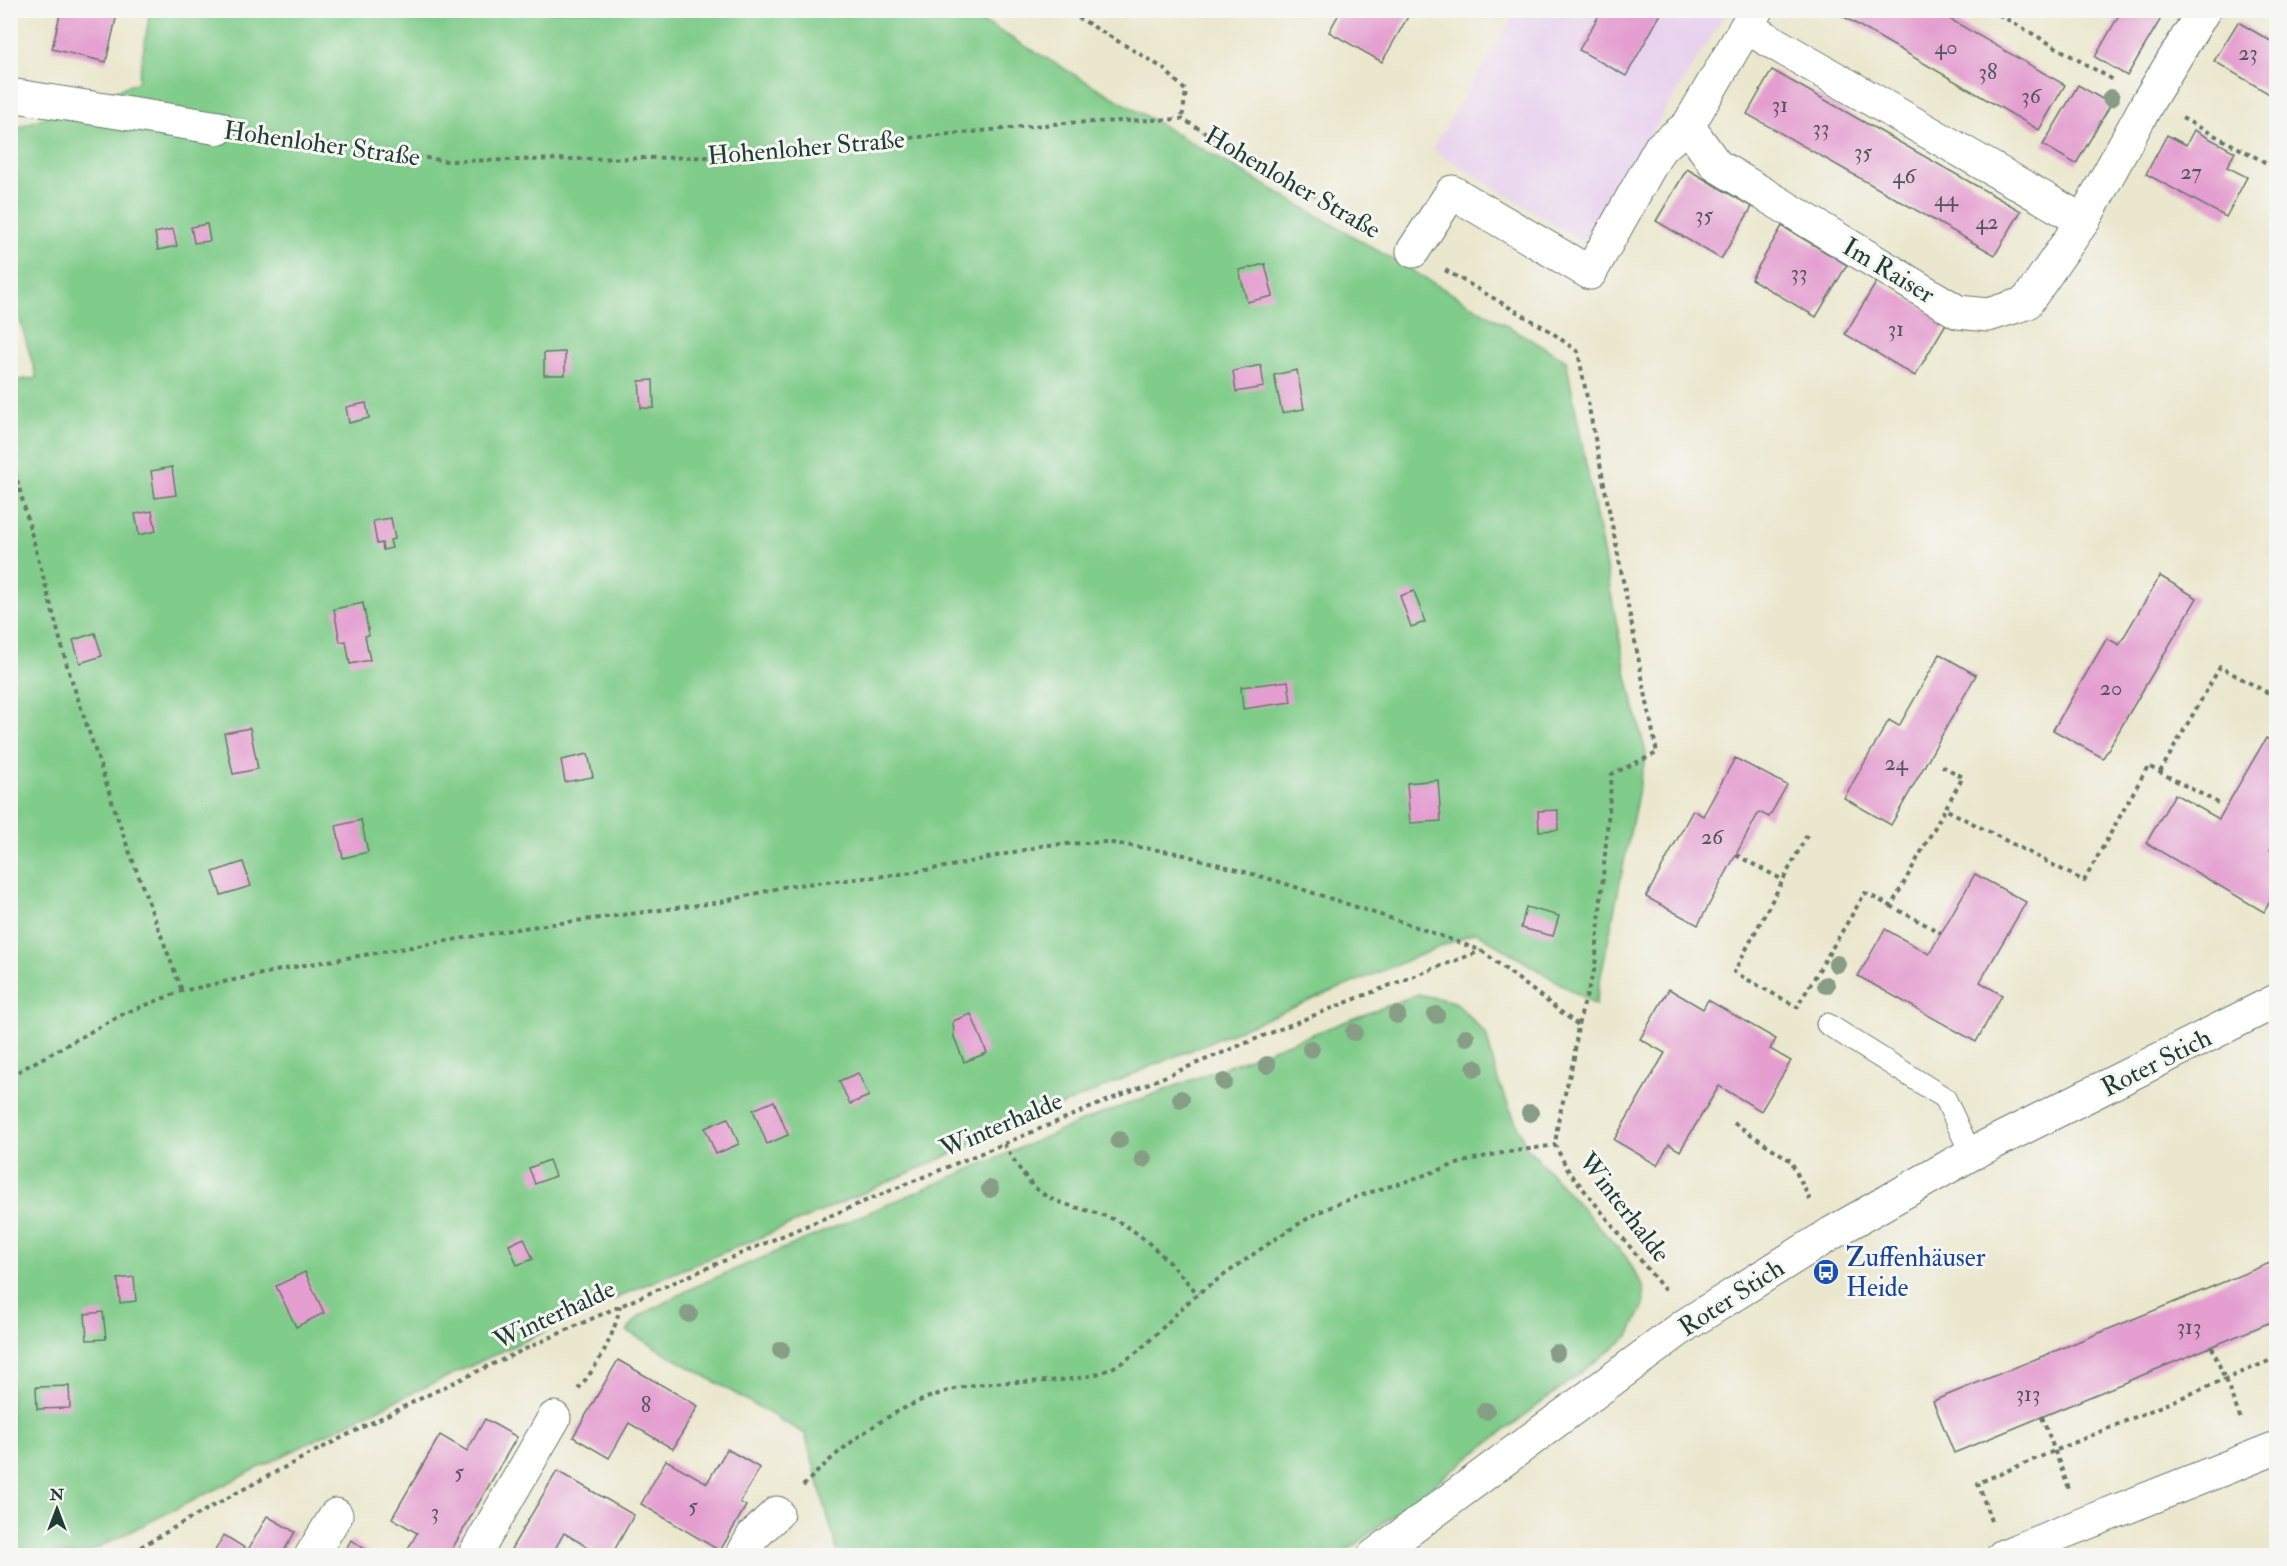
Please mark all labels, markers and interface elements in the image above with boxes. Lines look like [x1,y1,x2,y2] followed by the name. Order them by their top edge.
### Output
[1934,33,1958,61] house number: 40
[2238,39,2258,67] house number: 23
[1979,58,1997,86] house number: 38
[2021,82,2043,110] house number: 36
[1772,91,1788,119] house number: 31
[222,114,422,174] street label: Hohenloher Straße
[1813,114,1829,142] house number: 33
[1199,120,1386,246] street label: Hohenloher Straße
[706,123,906,173] street label: Hohenloher Straße
[1854,138,1872,166] house number: 35
[2180,158,2202,186] house number: 27
[1893,162,1917,190] house number: 46
[1934,185,1959,213] house number: 44
[1695,201,1713,229] house number: 35
[1975,208,1999,236] house number: 42
[1837,231,1941,311] street label: Im Raiser
[1791,259,1807,287] house number: 33
[1888,315,1904,343] house number: 31
[2100,674,2122,702] house number: 20
[1884,749,1909,777] house number: 24
[1701,823,1725,851] house number: 26
[2096,1021,2217,1104] street label: Roter Stich
[934,1085,1068,1165] street label: Winterhalde
[1571,1146,1677,1269] street label: Winterhalde
[1846,1242,1986,1304] place label: Zuffenhäuser Heide
[1673,1252,1791,1344] street label: Roter Stich
[1811,1257,1841,1287] bus stop icon: Zuffenhäuser Heide
[488,1273,620,1357] street label: Winterhalde
[2177,1313,2201,1341] house number: 313
[2016,1380,2040,1408] house number: 313
[641,1391,651,1419] house number: 8
[454,1458,464,1486] house number: 5
[27,1479,87,1539] north arrow
[49,1485,65,1505] text: N
[688,1492,698,1520] house number: 5
[431,1498,439,1526] house number: 3

